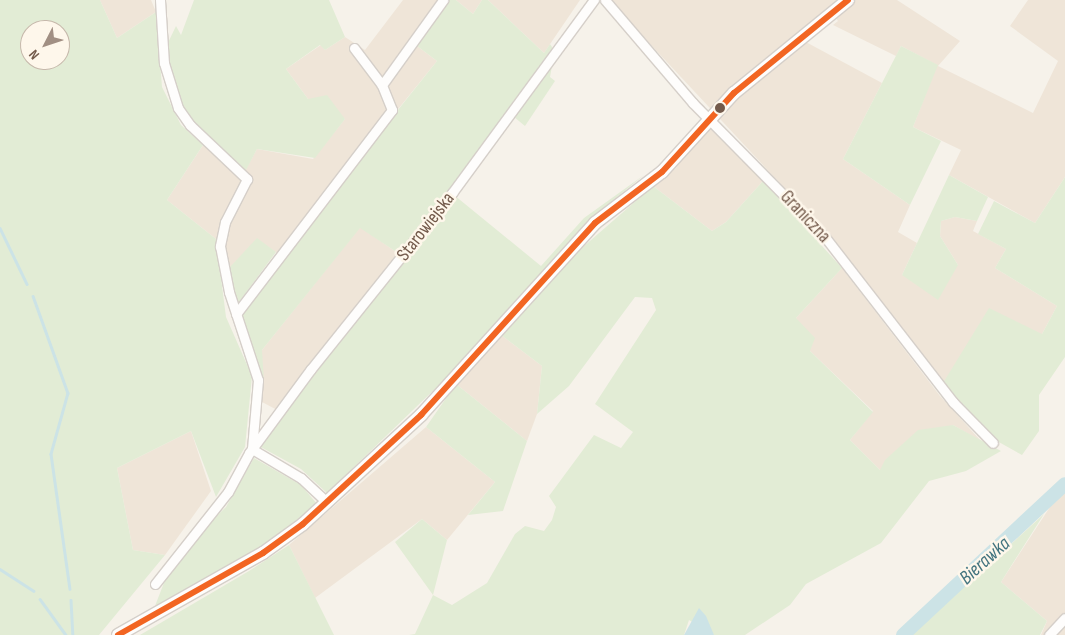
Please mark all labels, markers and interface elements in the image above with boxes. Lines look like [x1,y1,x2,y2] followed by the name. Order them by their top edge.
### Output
[20,20,70,70] north arrow
[25,46,43,63] text: N
[715,103,725,113] unlabelled marker
[775,186,835,248] street label: Graniczna
[392,188,460,266] street label: Starowiejska
[955,532,1015,590] water label: Bierawka

